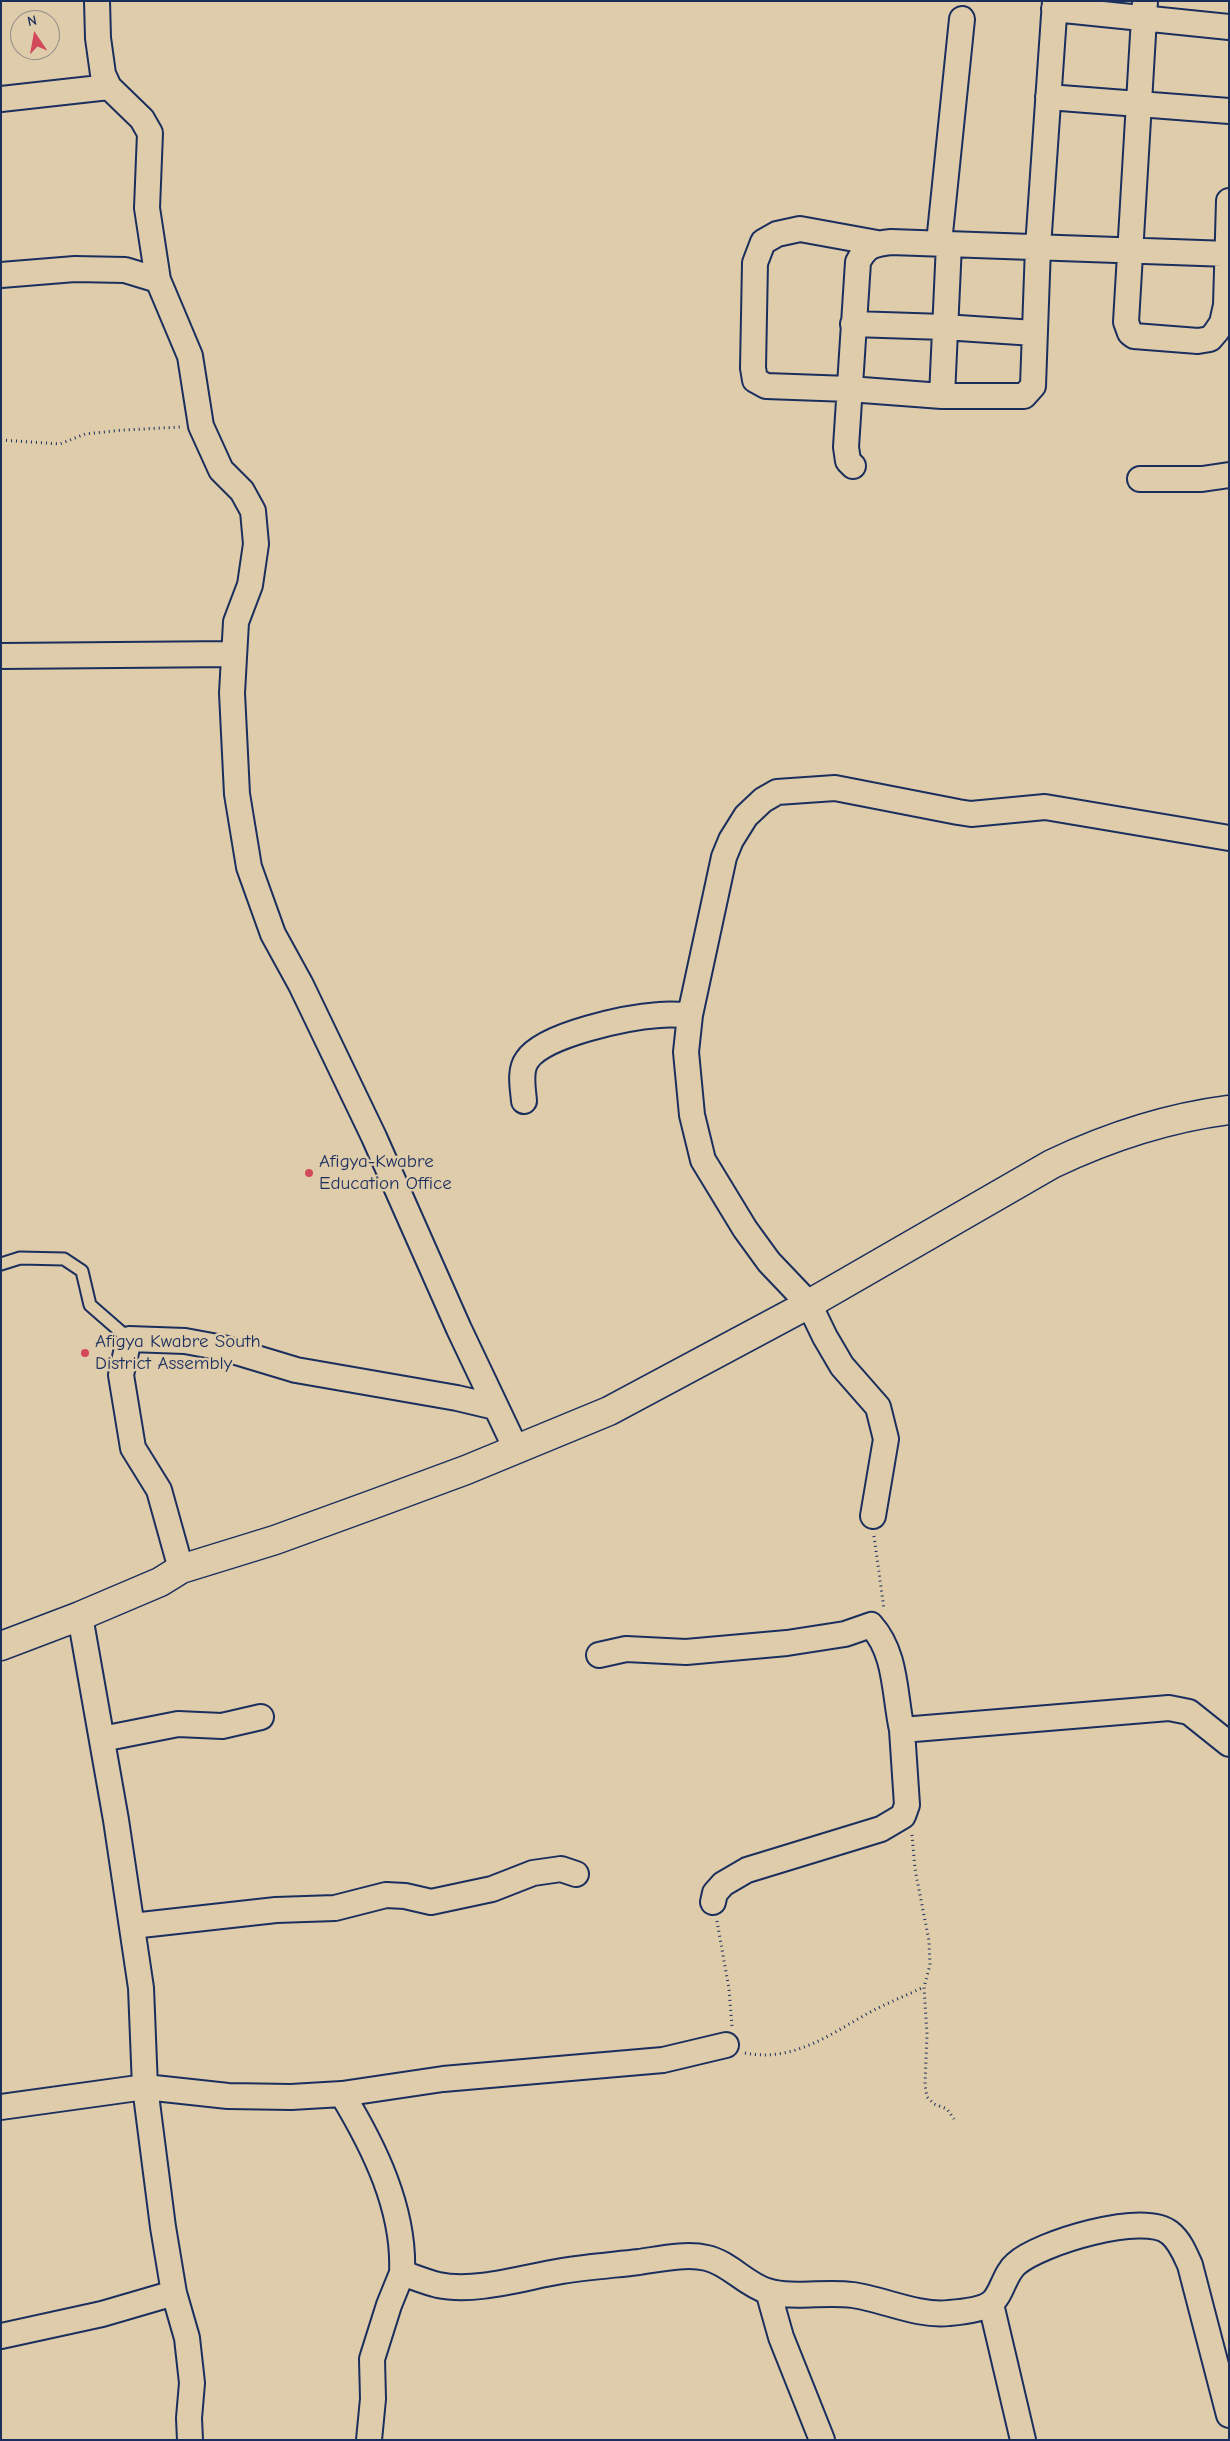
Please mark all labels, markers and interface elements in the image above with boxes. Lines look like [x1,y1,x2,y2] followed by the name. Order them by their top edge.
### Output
[10,10,60,60] north arrow
[26,12,38,30] text: N
[319,1151,452,1195] place label: Afigya-Kwabre Education Office
[303,1167,315,1179] marker: Afigya-Kwabre Education Office
[95,1331,261,1375] place label: Afigya Kwabre South District Assembly
[79,1347,91,1359] marker: Afigya Kwabre South District Assembly

